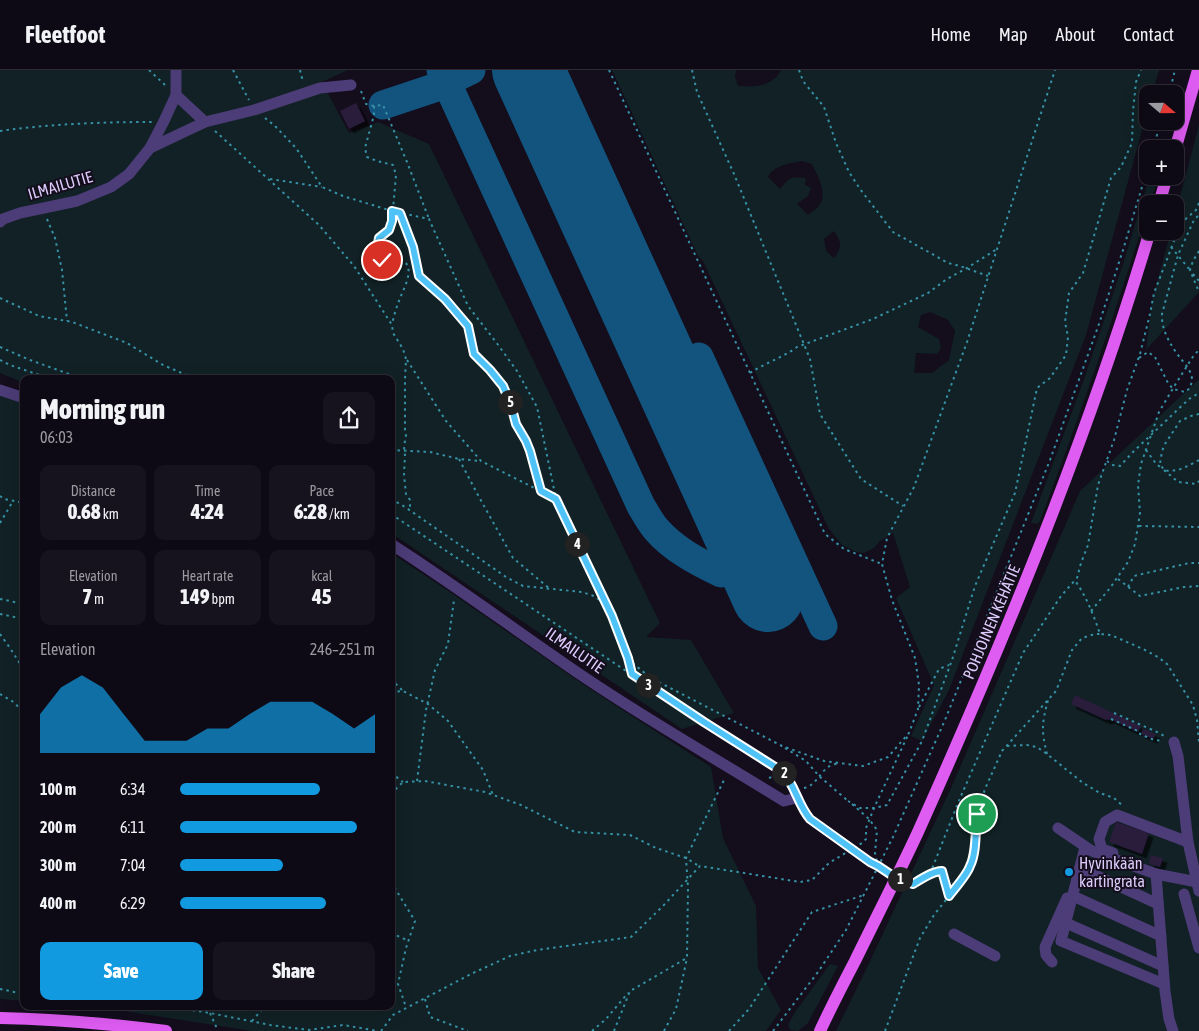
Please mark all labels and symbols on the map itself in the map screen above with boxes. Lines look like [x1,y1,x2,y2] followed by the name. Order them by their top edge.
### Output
[1139,85,1184,130] north arrow
[26,167,95,203] street label: ILMAILUTIE
[361,239,403,281] pin
[498,390,522,414] pin: 5
[564,532,590,556] pin: 4
[959,562,1023,682] street label: POHJOINEN KEHÄTIE
[543,624,608,677] street label: ILMAILUTIE
[636,672,660,698] pin: 3
[772,760,796,786] pin: 2
[956,793,998,835] pin
[1079,854,1145,891] place label: Hyvinkään kartingrata
[888,866,912,892] pin: 1
[1063,866,1075,878] marker: Hyvinkään kartingrata

